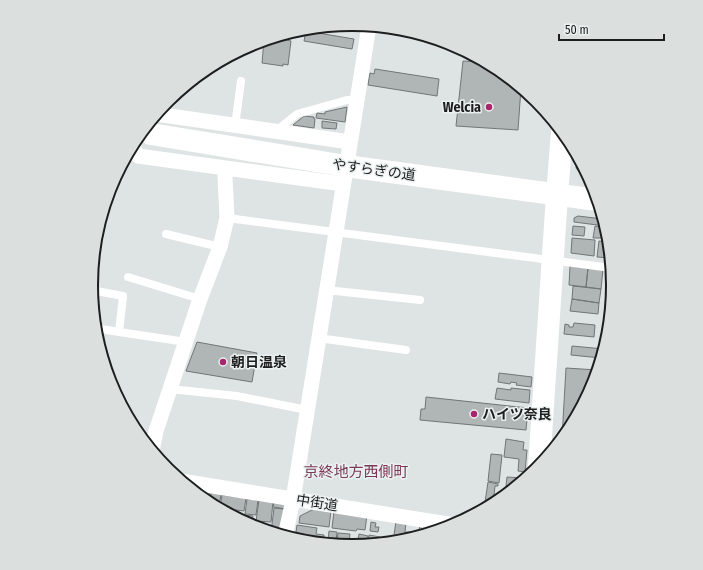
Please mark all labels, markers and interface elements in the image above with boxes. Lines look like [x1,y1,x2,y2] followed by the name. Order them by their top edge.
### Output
[559,16,664,42] scale bar
[565,23,589,37] text: 50 m
[443,99,481,116] place label: Welcia
[484,102,494,112] marker: Welcia
[331,156,417,184] street label: やすらぎの道
[231,354,287,371] place label: 朝日温泉
[218,357,228,367] marker: 朝日温泉
[482,406,552,423] place label: ハイツ奈良
[469,409,479,419] marker: ハイツ奈良
[303,463,409,481] district label: 京終地方西側町
[295,491,339,515] street label: 中街道

